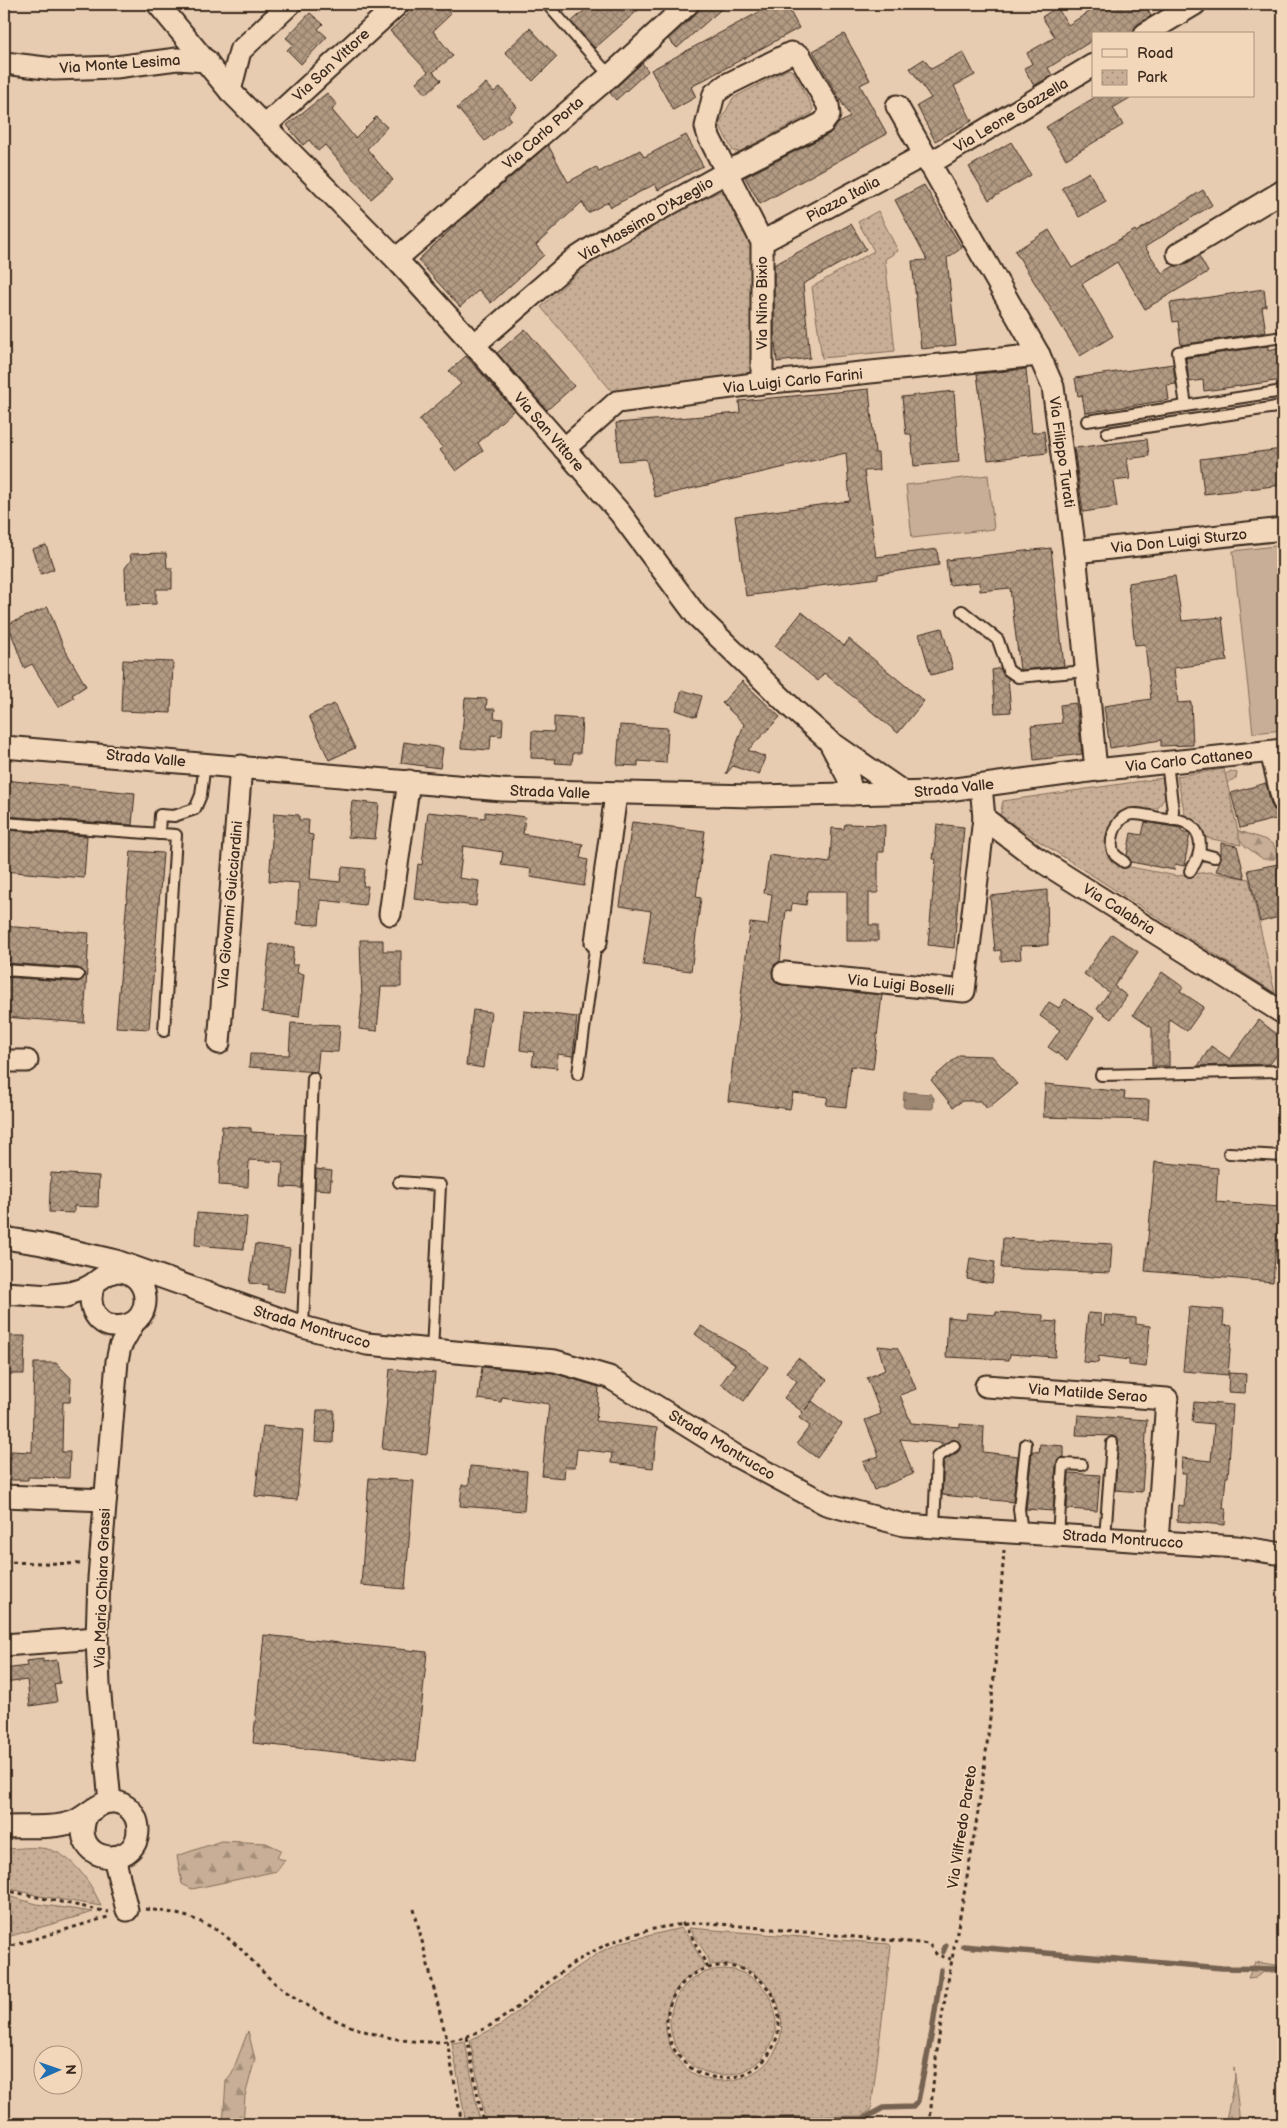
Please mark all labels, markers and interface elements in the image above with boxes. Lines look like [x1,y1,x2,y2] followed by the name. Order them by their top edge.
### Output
[289,25,374,106] street label: Via San Vittore
[1092,32,1254,98] legend
[1137,44,1173,63] text: Road
[59,51,181,78] street label: Via Monte Lesima
[1137,68,1168,87] text: Park
[951,74,1072,157] street label: Via Leone Gazzella
[499,93,588,174] street label: Via Carlo Porta
[803,172,883,227] street label: Piazza Italia
[575,173,717,266] street label: Via Massimo D'Azeglio
[753,256,772,350] street label: Via Nino Bixio
[722,365,864,398] street label: Via Luigi Carlo Farini
[509,389,588,476] street label: Via San Vittore
[1044,395,1079,509] street label: Via Filippo Turati
[1110,525,1248,558] street label: Via Don Luigi Sturzo
[1124,744,1254,777] street label: Via Carlo Cattaneo
[105,746,187,771] street label: Strada Valle
[913,775,995,802] street label: Strada Valle
[510,782,590,803] street label: Strada Valle
[214,820,247,990] street label: Via Giovanni Guicciardini
[1079,880,1159,939] street label: Via Calabria
[847,970,955,1001] street label: Via Luigi Boselli
[251,1302,373,1353] street label: Strada Montrucco
[1028,1380,1148,1407] street label: Via Matilde Serao
[665,1406,779,1485] street label: Strada Montrucco
[90,1508,115,1668] street label: Via Maria Chiara Grassi
[1062,1526,1184,1553] street label: Strada Montrucco
[943,1764,982,1890] street label: Via Vilfredo Pareto
[32,2046,82,2096] north arrow
[62,2064,79,2075] text: N

